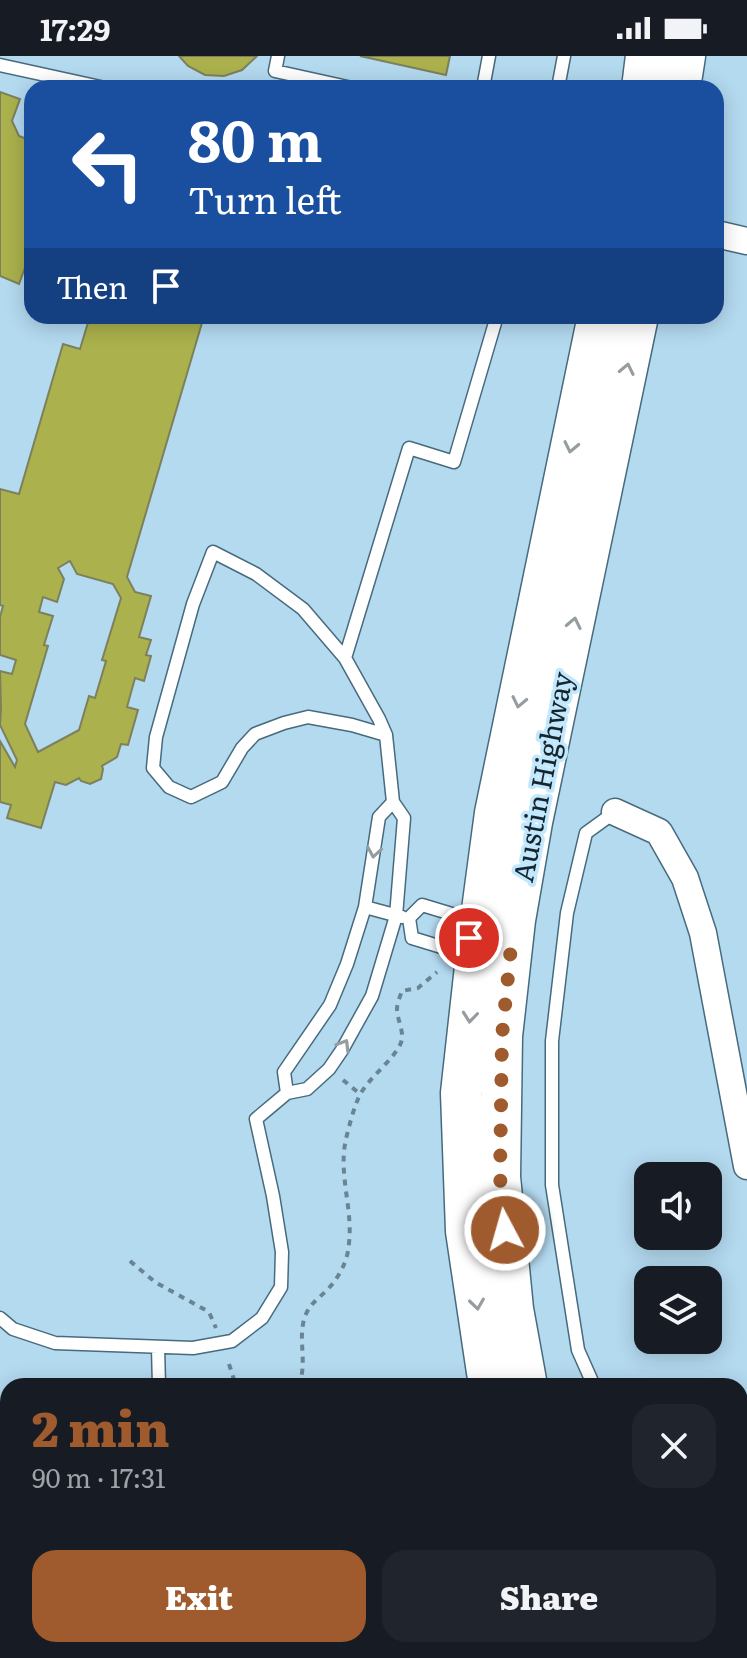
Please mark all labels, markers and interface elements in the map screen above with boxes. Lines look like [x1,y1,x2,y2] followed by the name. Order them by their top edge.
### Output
[40,6,110,50] text: 17:29
[188,96,323,179] text: 80 m
[56,112,160,216] icon: left
[188,172,342,225] text: Turn left
[56,264,128,308] text: Then
[144,264,188,308] icon: arrive
[617,362,634,376] one-way arrow
[563,440,580,454] one-way arrow
[565,617,582,631] one-way arrow
[500,667,582,885] street label: Austin Highway
[511,695,528,708] one-way arrow
[366,846,383,859] one-way arrow
[435,904,503,972] pin
[447,916,491,960] icon: arrive
[461,1011,478,1024] one-way arrow
[334,1039,350,1054] one-way arrow
[634,1162,722,1354] map controls
[634,1162,722,1250] button: sound
[463,1188,547,1272] position arrow
[634,1266,722,1354] button: layers
[467,1297,484,1311] one-way arrow
[32,1391,170,1462] text: 2 min
[632,1404,716,1488] button: close
[32,1457,166,1496] text: 90 m · 17:31
[32,1550,366,1642] button: Exit
[382,1550,716,1642] button: Share

